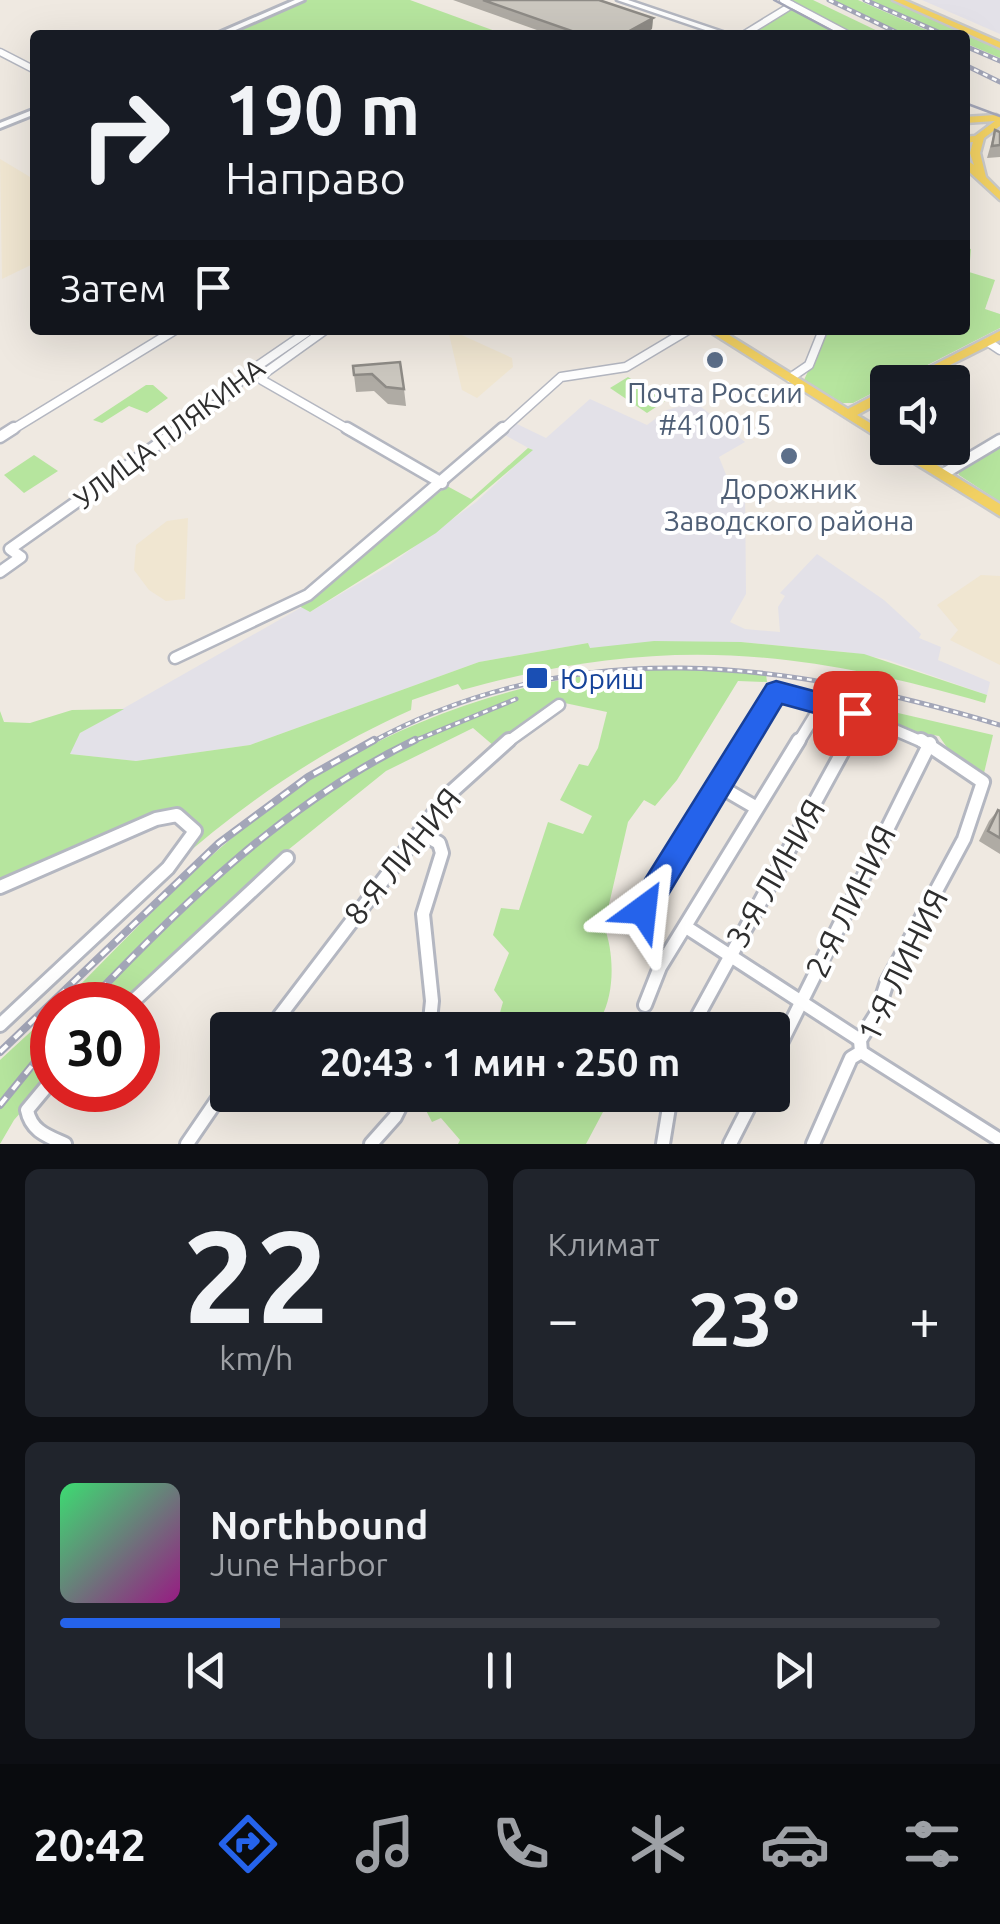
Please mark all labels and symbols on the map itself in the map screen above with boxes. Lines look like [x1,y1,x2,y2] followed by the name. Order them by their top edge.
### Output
[704,349,726,371] marker: Почта России #410015
[68,352,270,514] street label: УЛИЦА ПЛЯКИНА
[627,377,803,440] place label: Почта России #410015
[778,445,800,467] marker: Дорожник Заводского района
[664,473,914,536] place label: Дорожник Заводского района
[560,663,644,694] place label: Юриш
[524,665,550,691] marker: Юриш
[813,671,898,756] pin
[336,781,468,931] street label: 8-Я ЛИНИЯ
[718,793,832,953] street label: 3-Я ЛИНИЯ
[798,819,902,983] street label: 2-Я ЛИНИЯ
[591,858,695,962] position arrow
[850,883,954,1047] street label: 1-Я ЛИНИЯ
[30,982,160,1112] speed limit sign: 30

